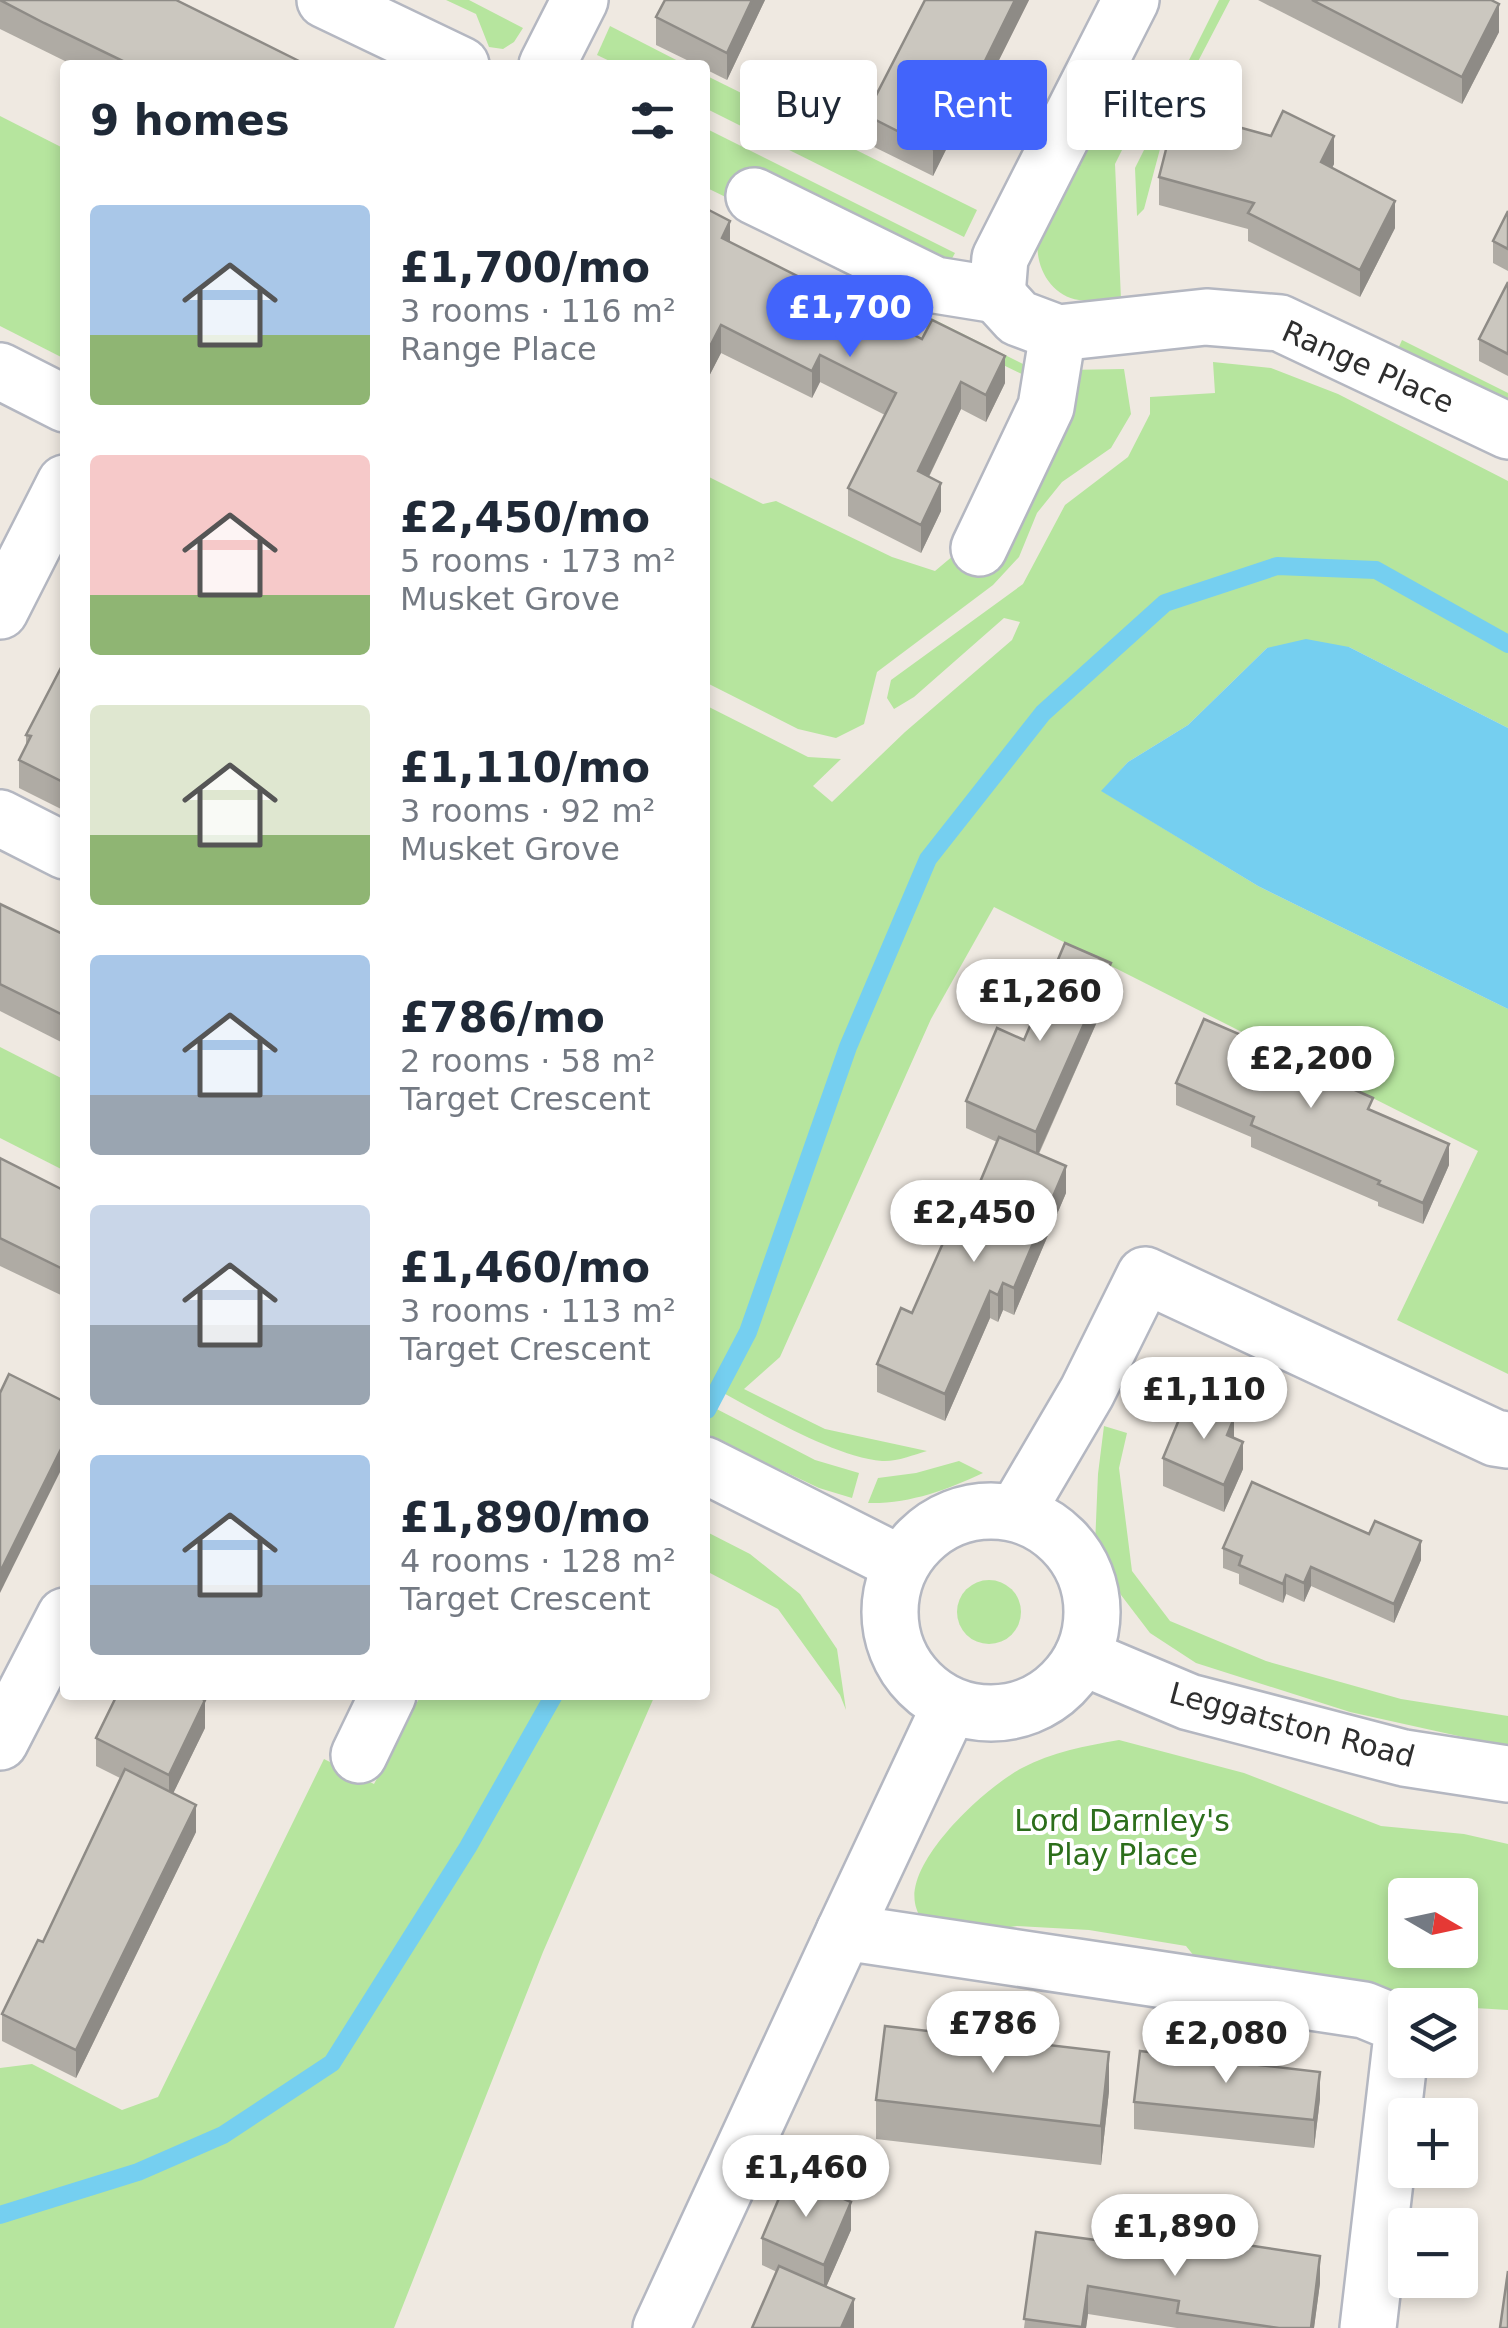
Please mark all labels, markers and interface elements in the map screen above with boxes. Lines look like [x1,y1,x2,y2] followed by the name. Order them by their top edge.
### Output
[740,60,877,150] chip: Buy
[897,60,1047,150] chip: Rent
[1067,60,1242,150] chip: Filters
[625,93,680,148] icon: filters
[90,96,290,145] text: 9 homes
[400,243,650,292] text: £1,700/mo
[170,245,290,365] icon: home
[769,275,931,360] pin: £1,700
[788,288,912,326] text: £1,700
[400,292,676,330] text: 3 rooms · 116 m²
[1277,313,1460,420] street label: Range Place
[400,330,597,368] text: Range Place
[400,493,650,542] text: £2,450/mo
[170,495,290,615] icon: home
[400,542,676,580] text: 5 rooms · 173 m²
[400,580,620,618] text: Musket Grove
[400,743,650,792] text: £1,110/mo
[170,745,290,865] icon: home
[400,792,655,830] text: 3 rooms · 92 m²
[400,830,620,868] text: Musket Grove
[959,959,1121,1044] pin: £1,260
[978,972,1102,1010] text: £1,260
[400,993,605,1042] text: £786/mo
[170,995,290,1115] icon: home
[1230,1026,1392,1111] pin: £2,200
[1249,1039,1373,1077] text: £2,200
[400,1042,655,1080] text: 2 rooms · 58 m²
[400,1080,650,1118] text: Target Crescent
[893,1180,1055,1265] pin: £2,450
[912,1193,1036,1231] text: £2,450
[400,1243,650,1292] text: £1,460/mo
[170,1245,290,1365] icon: home
[400,1292,676,1330] text: 3 rooms · 113 m²
[400,1330,650,1368] text: Target Crescent
[1123,1357,1285,1442] pin: £1,110
[1142,1370,1266,1408] text: £1,110
[400,1493,650,1542] text: £1,890/mo
[170,1495,290,1615] icon: home
[400,1542,676,1580] text: 4 rooms · 128 m²
[400,1580,650,1618] text: Target Crescent
[1166,1675,1419,1774] street label: Leggatston Road
[1014,1803,1230,1872] park label: Lord Darnley's Play Place
[1388,1878,1478,1968] north arrow
[1388,1878,1478,2298] map controls
[1388,1988,1478,2078] button: layers
[934,1991,1052,2076] pin: £786
[1145,2001,1307,2086] pin: £2,080
[948,2004,1038,2042] text: £786
[1164,2014,1288,2052] text: £2,080
[1388,2098,1478,2188] button: +
[725,2135,887,2220] pin: £1,460
[744,2148,868,2186] text: £1,460
[1094,2194,1256,2279] pin: £1,890
[1113,2207,1237,2245] text: £1,890
[1388,2208,1478,2298] button: −

